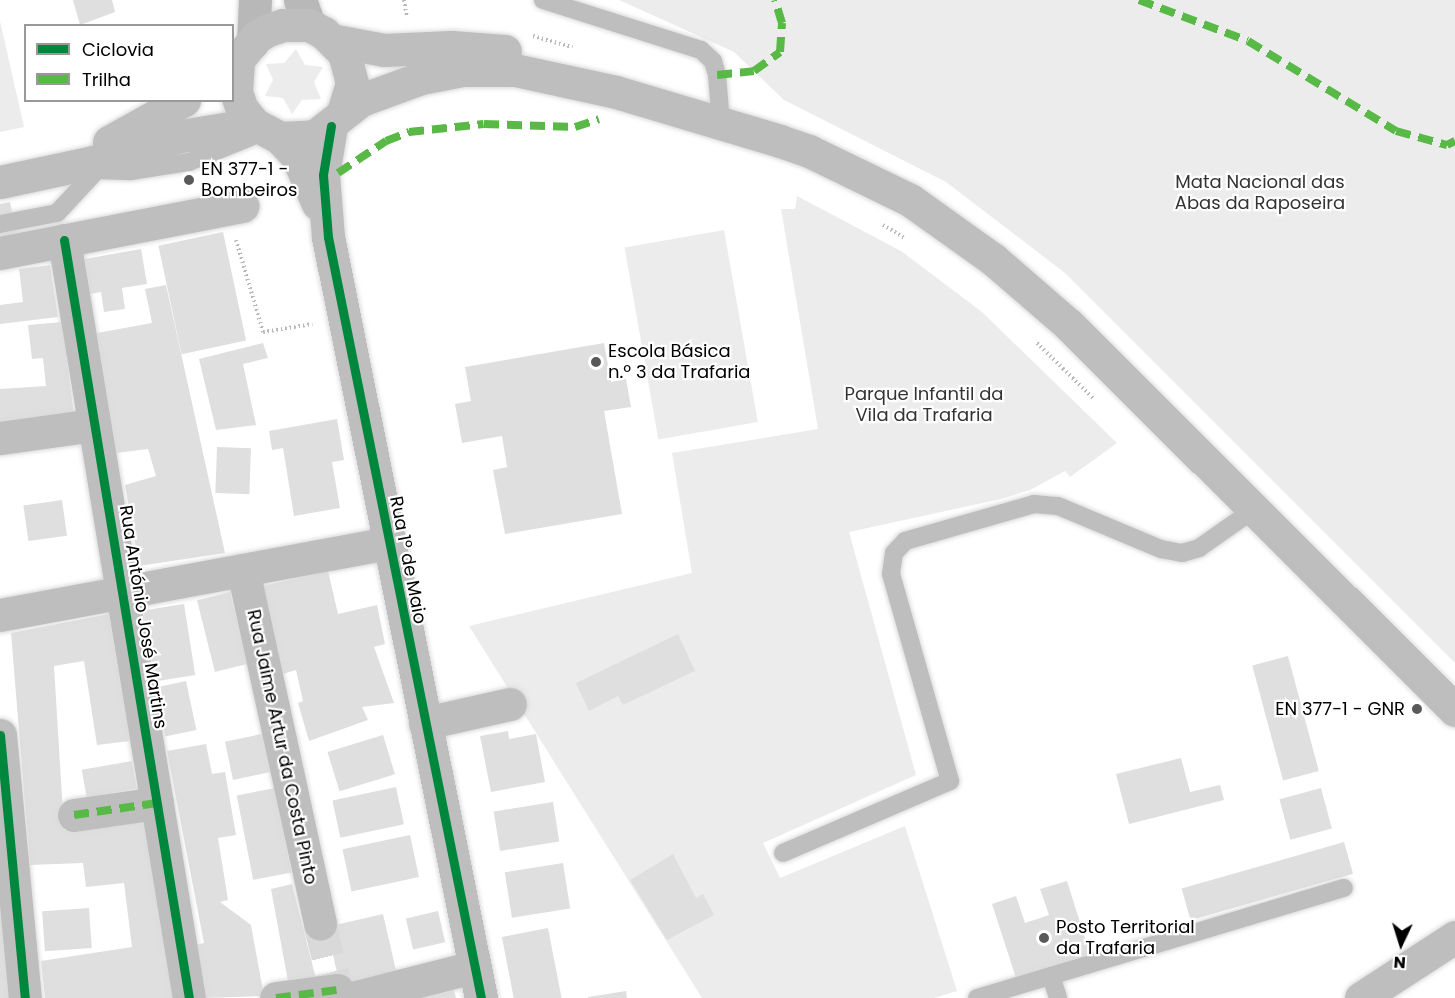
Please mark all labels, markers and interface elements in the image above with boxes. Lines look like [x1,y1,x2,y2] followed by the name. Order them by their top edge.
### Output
[24,24,234,102] legend
[82,37,154,62] text: Ciclovia
[82,67,131,92] text: Trilha
[201,159,297,201] place label: EN 377-1 - Bombeiros
[1175,172,1345,214] park label: Mata Nacional das Abas da Raposeira
[182,173,196,187] marker: EN 377-1 - Bombeiros
[608,341,751,384] place label: Escola Básica n.º 3 da Trafaria
[589,355,603,369] marker: Escola Básica n.º 3 da Trafaria
[844,384,1004,426] park label: Parque Infantil da Vila da Trafaria
[385,494,431,626] street label: Rua 1º de Maio
[115,504,171,730] street label: Rua António José Martins
[242,608,322,886] street label: Rua Jaime Artur da Costa Pinto
[1275,698,1405,720] place label: EN 377-1 - GNR
[1410,702,1424,716] marker: EN 377-1 - GNR
[1371,914,1431,974] north arrow
[1056,917,1195,960] place label: Posto Territorial da Trafaria
[1037,931,1051,945] marker: Posto Territorial da Trafaria
[1393,951,1407,974] text: N

